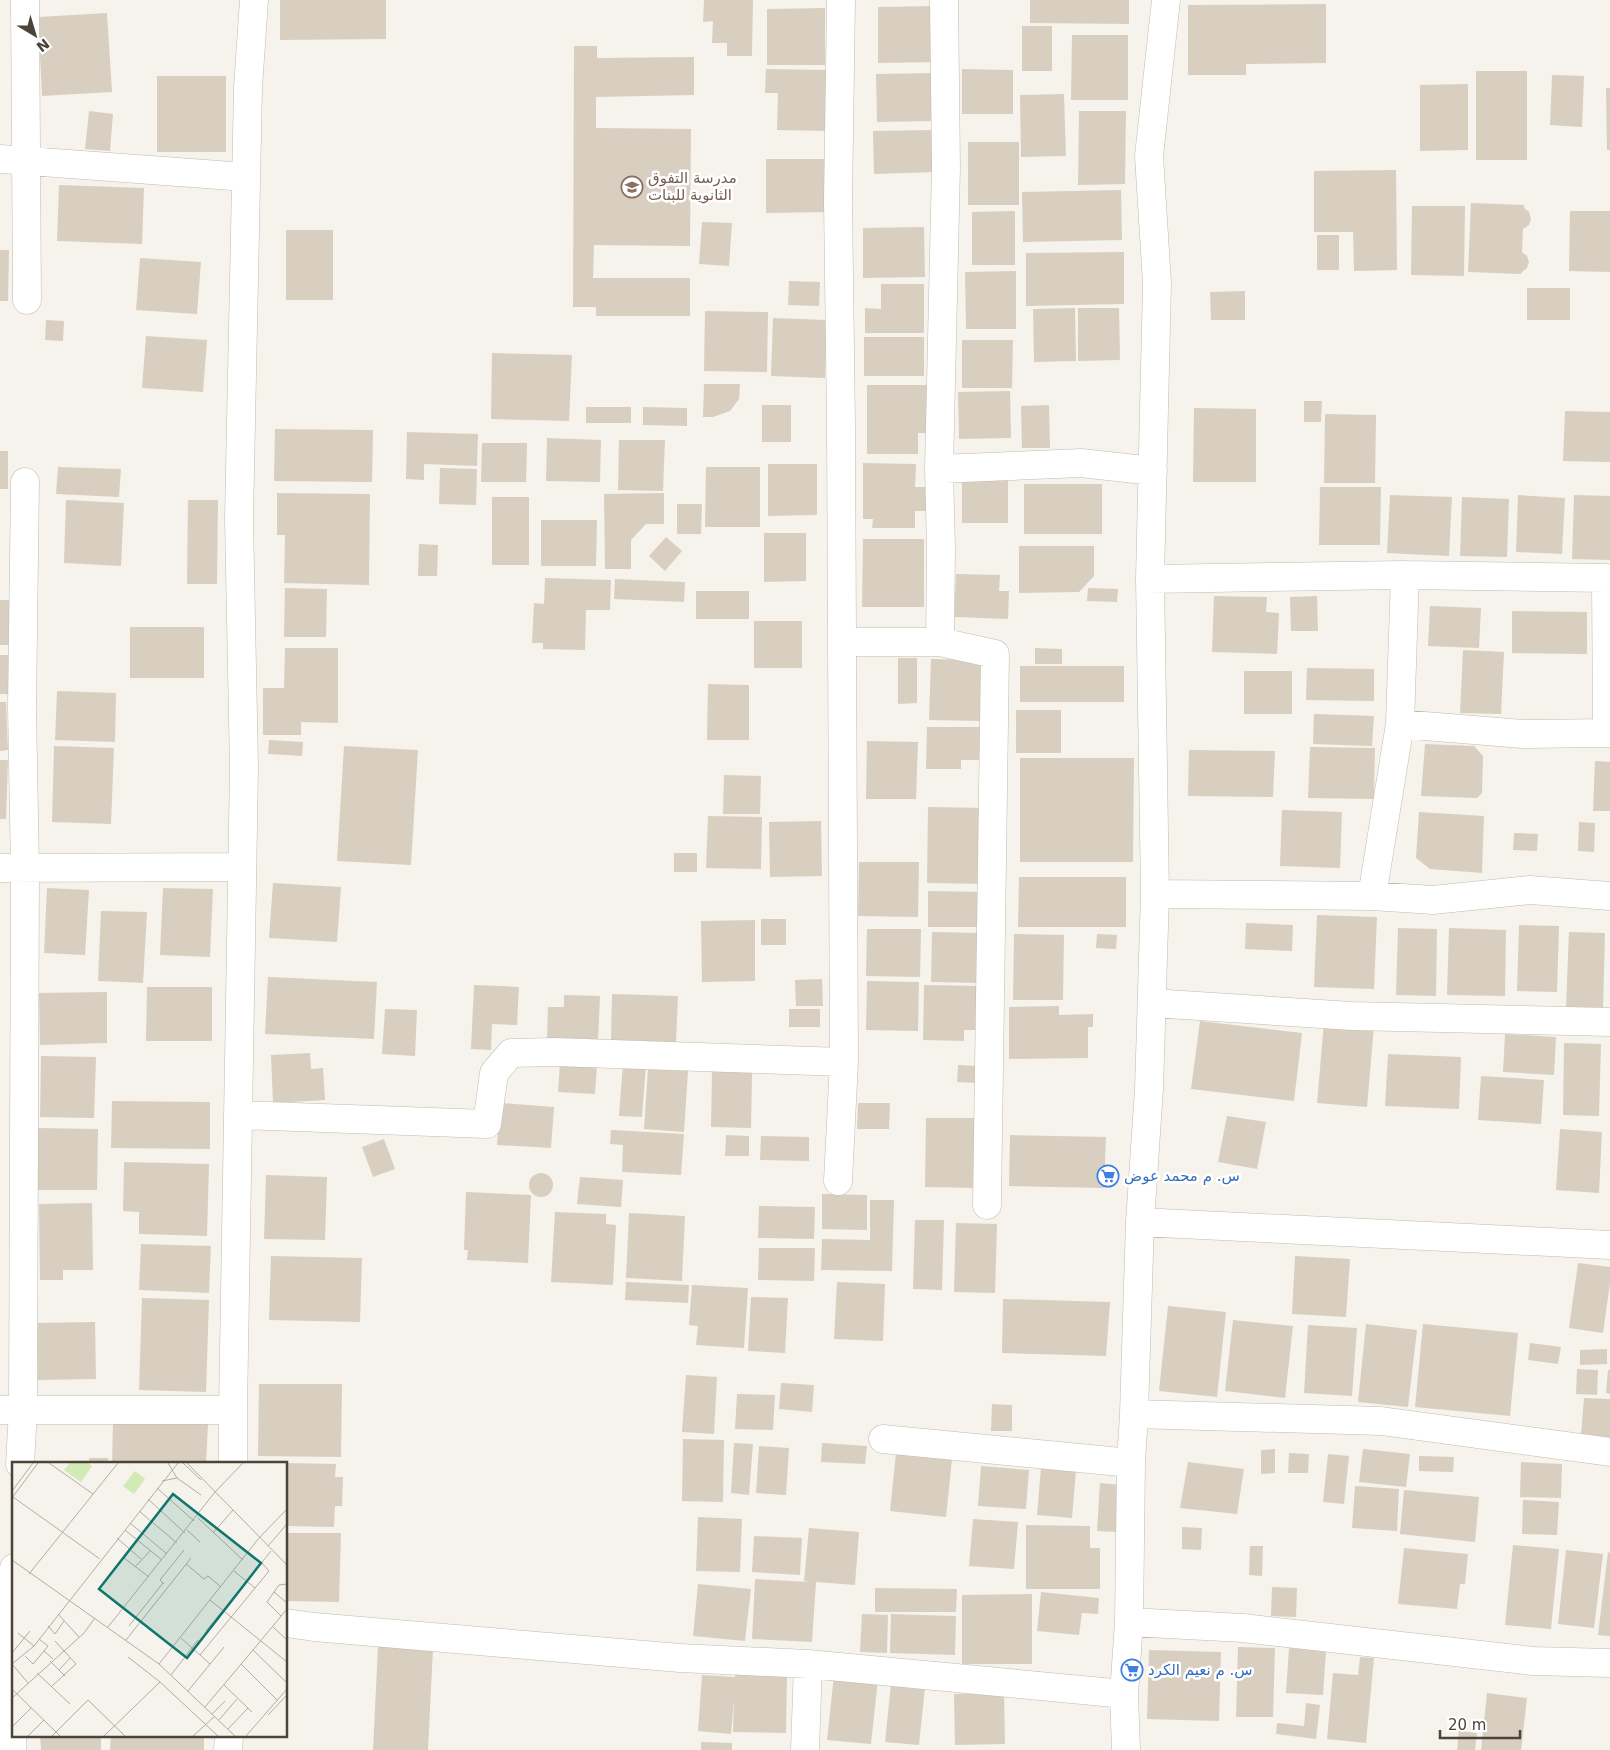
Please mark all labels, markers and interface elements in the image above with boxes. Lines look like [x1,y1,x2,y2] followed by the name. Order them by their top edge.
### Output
[10,10,60,60] north arrow
[33,35,53,55] text: N
[648,169,737,204] place label: مدرسة التفوق الثانوية للبنات
[620,175,644,199] school or university icon: مدرسة التفوق الثانوية للبنات
[1096,1164,1120,1188] supermarket icon: س. م محمد عوض
[1124,1167,1240,1185] place label: س. م محمد عوض
[12,1462,288,1738] inset map
[1120,1658,1144,1682] supermarket icon: س. م نعيم الكرد
[1148,1661,1253,1679] place label: س. م نعيم الكرد
[1440,1708,1520,1740] scale bar
[1448,1716,1486,1734] text: 20 m

